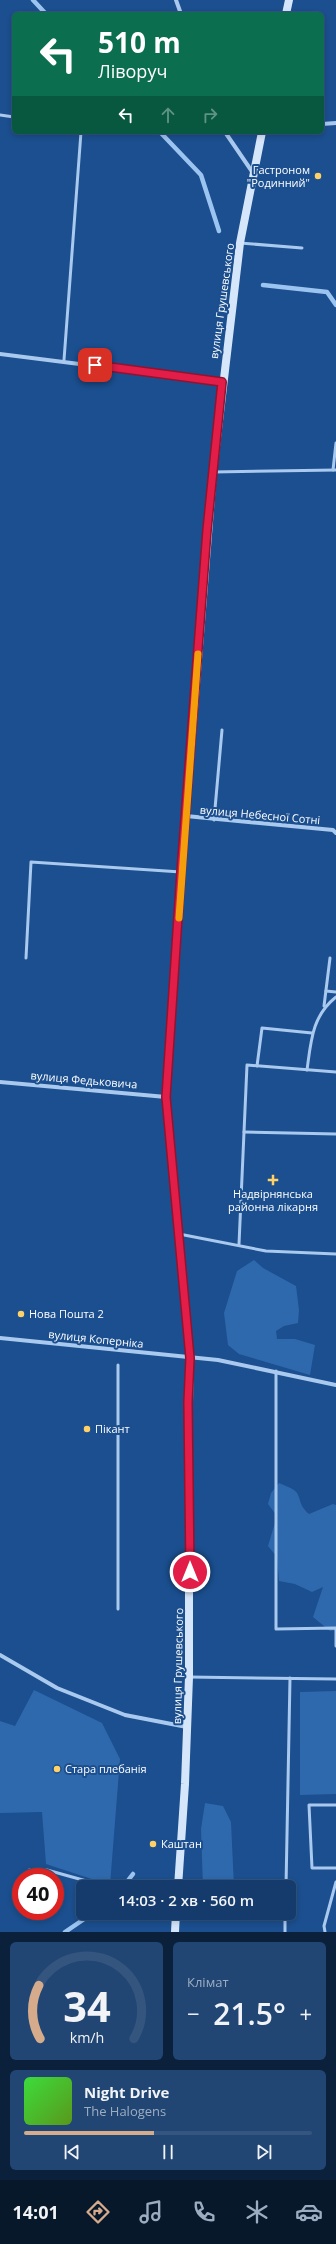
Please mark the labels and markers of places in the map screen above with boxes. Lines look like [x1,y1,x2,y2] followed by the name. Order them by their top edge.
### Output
[247,162,310,190] place label: Гастроном "Родинний"
[313,171,323,181] marker: Гастроном "Родинний"
[78,348,112,382] pin
[267,1174,279,1186] marker: Надвірнянська районна лікарня
[228,1186,318,1214] place label: Надвірнянська районна лікарня
[29,1306,104,1321] place label: Нова Пошта 2
[16,1309,26,1319] marker: Нова Пошта 2
[95,1421,130,1436] place label: Пікант
[82,1424,92,1434] marker: Пікант
[65,1761,147,1776] place label: Стара плебанія
[52,1764,62,1774] marker: Стара плебанія
[161,1836,202,1851] place label: Каштан
[148,1839,158,1849] marker: Каштан

